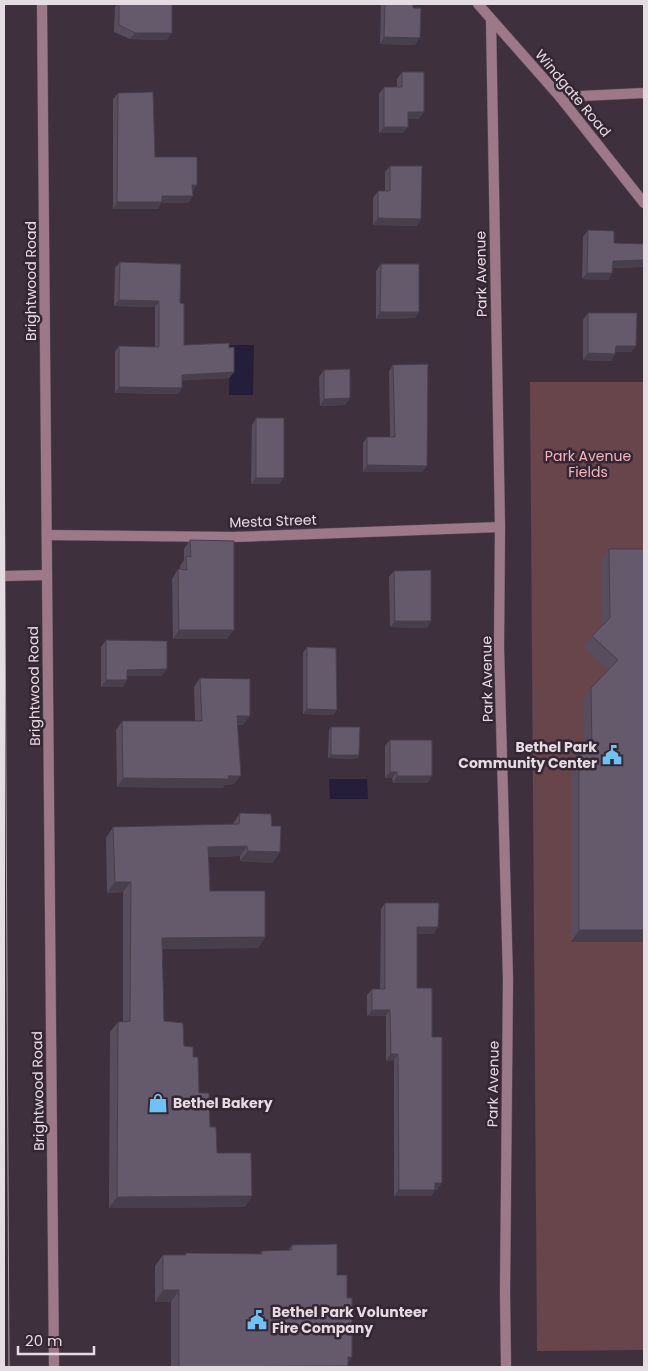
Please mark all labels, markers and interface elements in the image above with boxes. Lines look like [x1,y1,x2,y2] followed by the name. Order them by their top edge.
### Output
[531,45,615,141] street label: Windgate Road
[21,221,41,341] street label: Brightwood Road
[470,230,492,317] street label: Park Avenue
[545,446,631,482] park label: Park Avenue Fields
[229,509,317,533] street label: Mesta Street
[23,626,45,746] street label: Brightwood Road
[476,635,498,722] street label: Park Avenue
[458,737,597,773] place label: Bethel Park Community Center
[601,744,623,766] public building icon: Bethel Park Community Center
[27,1031,49,1151] street label: Brightwood Road
[482,1040,504,1127] street label: Park Avenue
[147,1092,169,1114] shop icon: Bethel Bakery
[173,1093,273,1113] place label: Bethel Bakery
[272,1302,428,1338] place label: Bethel Park Volunteer Fire Company
[246,1309,268,1331] public building icon: Bethel Park Volunteer Fire Company
[18,1324,94,1356] scale bar
[25,1330,63,1351] text: 20 m

